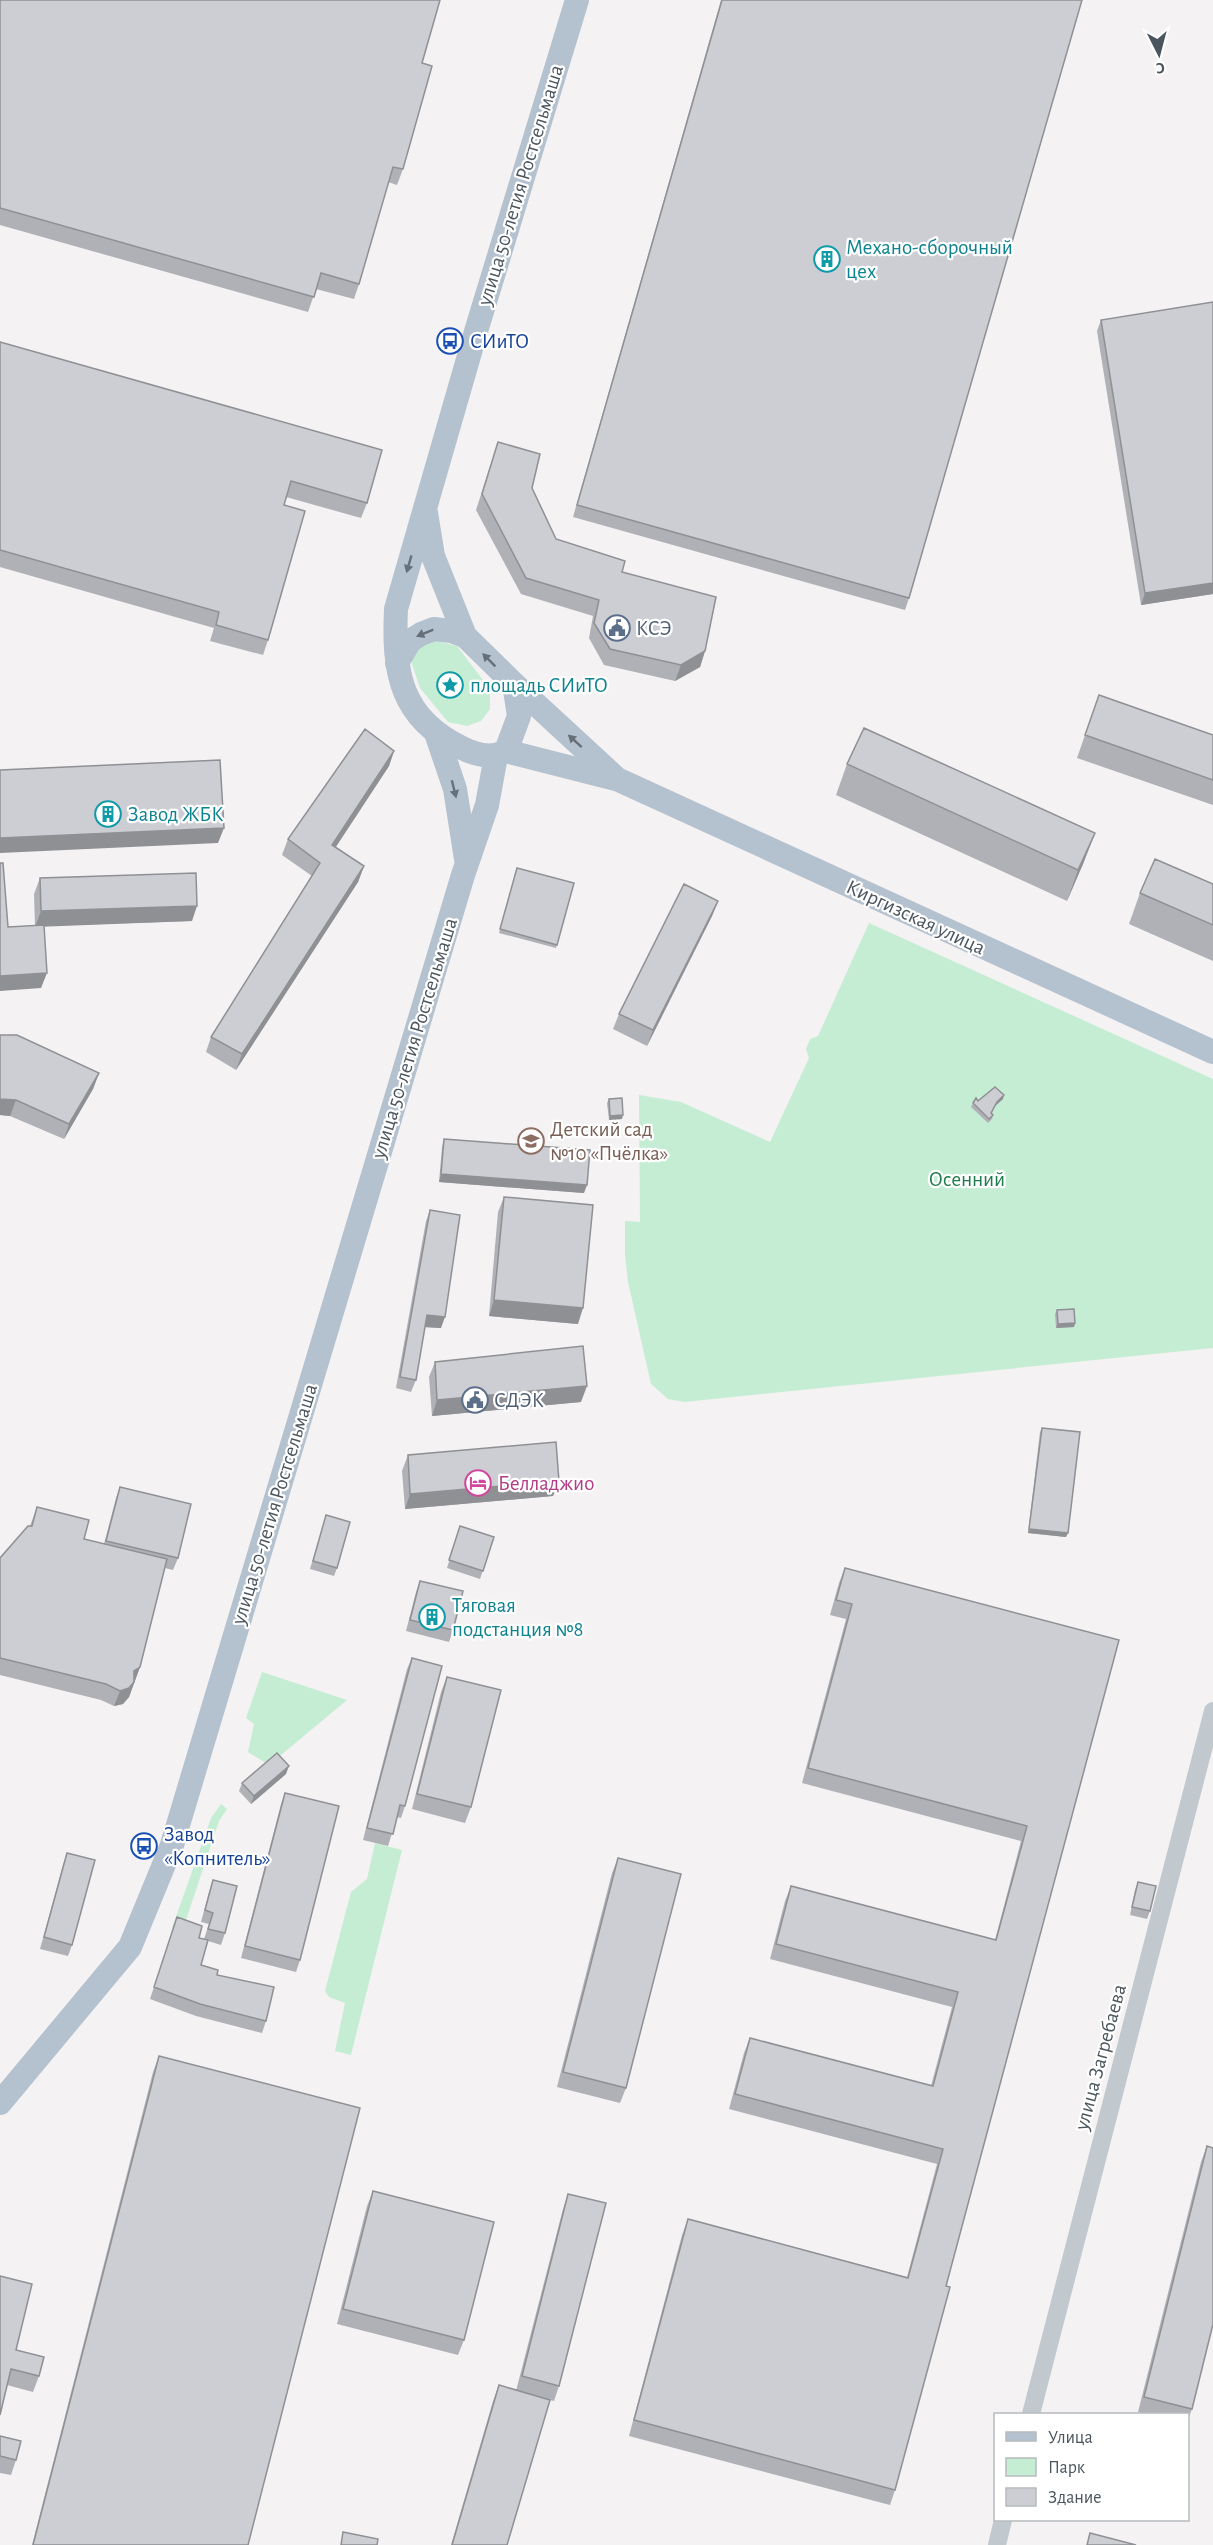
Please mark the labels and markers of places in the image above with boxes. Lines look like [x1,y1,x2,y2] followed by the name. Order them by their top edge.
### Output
[846,237,1013,282] place label: Механо-сборочный цех
[812,244,842,274] building icon: Механо-сборочный цех
[435,326,465,356] bus stop icon: СИиТО
[470,331,529,352] place label: СИиТО
[602,613,632,643] public building icon: КСЭ
[636,618,672,639] place label: КСЭ
[435,670,465,700] place icon: площадь СИиТО
[470,675,608,696] place label: площадь СИиТО
[93,799,123,829] building icon: Завод ЖБК
[128,804,224,825] place label: Завод ЖБК
[550,1119,668,1164] place label: Детский сад №10 «Пчёлка»
[516,1126,546,1156] school or university icon: Детский сад №10 «Пчёлка»
[460,1385,490,1415] public building icon: СДЭК
[494,1390,544,1411] place label: СДЭК
[463,1468,493,1498] hotel icon: Белладжио
[498,1473,594,1494] place label: Белладжио
[452,1595,584,1640] place label: Тяговая подстанция №8
[417,1602,447,1632] building icon: Тяговая подстанция №8
[164,1824,270,1869] place label: Завод «Копнитель»
[129,1831,159,1861] bus stop icon: Завод «Копнитель»

